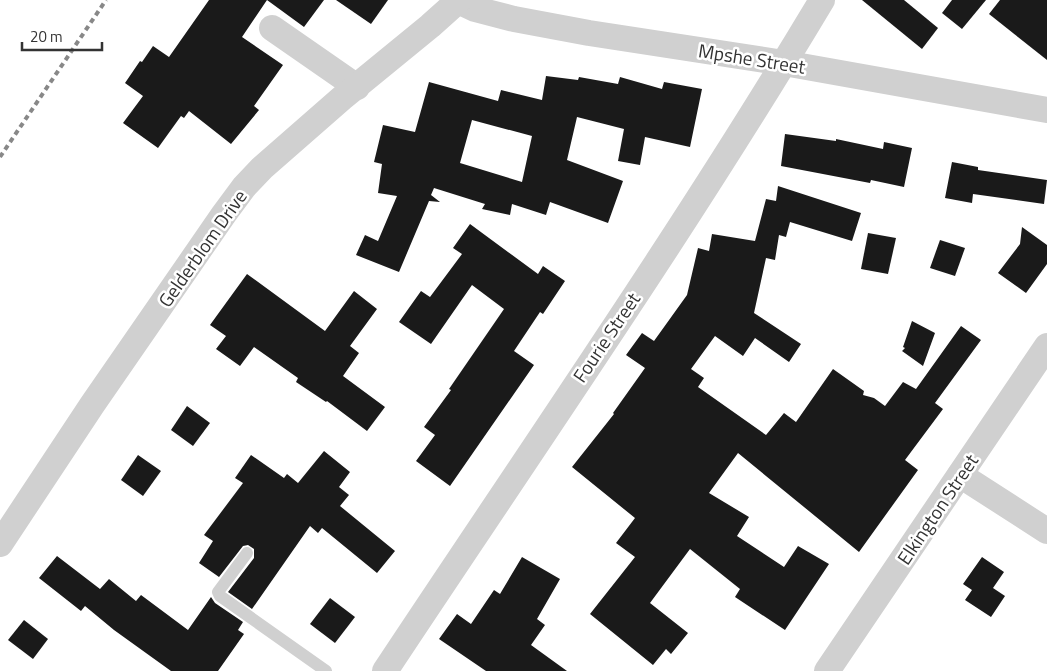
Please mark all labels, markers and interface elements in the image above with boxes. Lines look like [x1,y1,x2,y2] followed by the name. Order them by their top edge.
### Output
[22,20,102,52] scale bar
[30,25,63,48] text: 20 m
[697,35,808,81] street label: Mpshe Street
[151,183,253,313] street label: Gelderblom Drive
[565,286,647,388] street label: Fourie Street
[889,447,985,570] street label: Elkington Street

